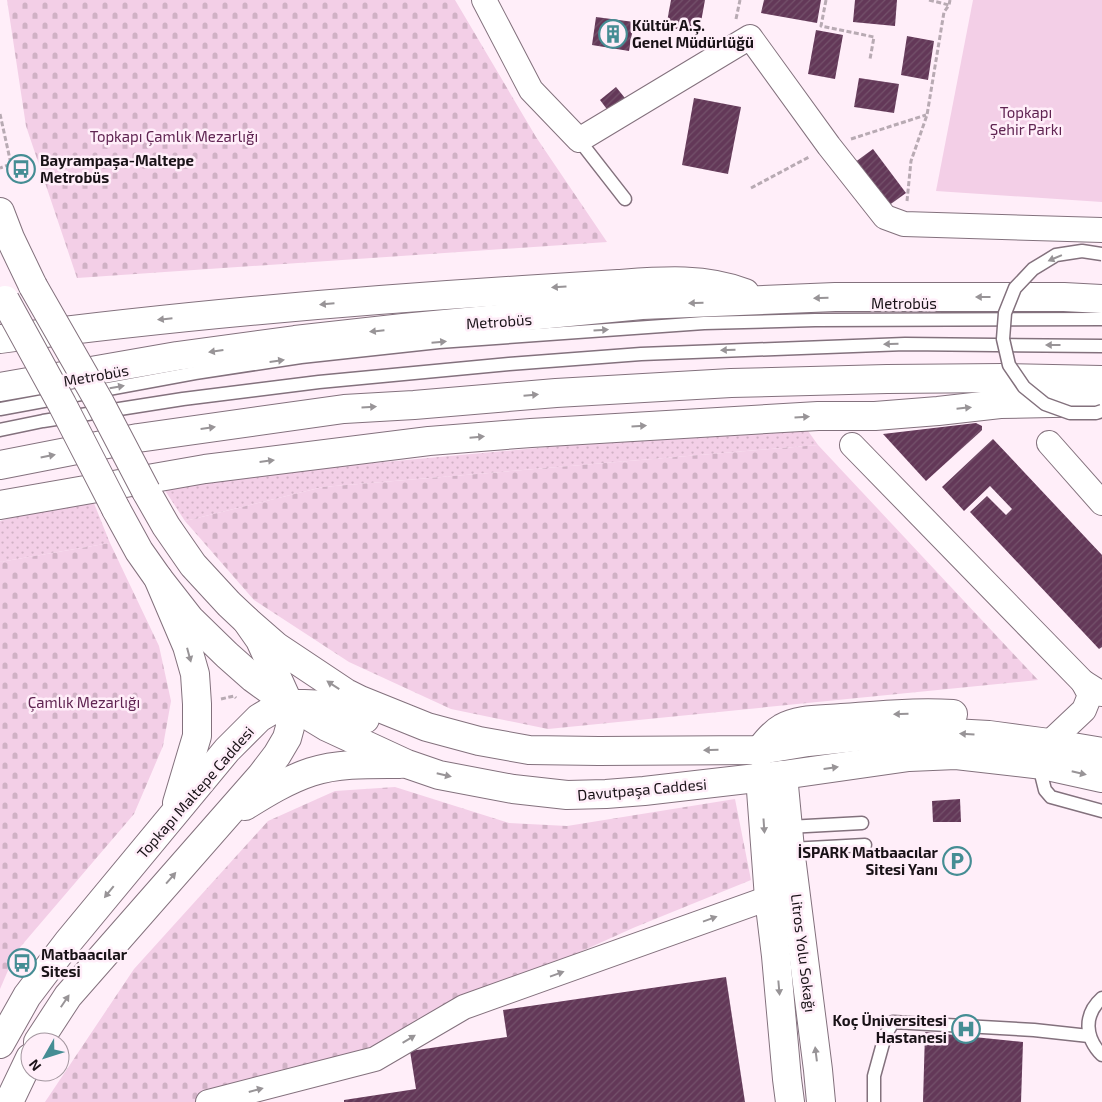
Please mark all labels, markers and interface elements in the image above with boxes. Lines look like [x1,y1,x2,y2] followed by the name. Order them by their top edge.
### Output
[632,16,754,51] place label: Kültür A.Ş. Genel Müdürlüğü
[598,19,628,49] building icon: Kültür A.Ş. Genel Müdürlüğü
[990,103,1062,139] park label: Topkapı Şehir Parkı
[90,127,258,146] park label: Topkapı Çamlık Mezarlığı
[40,151,194,186] place label: Bayrampaşa-Maltepe Metrobüs
[6,154,36,184] bus stop icon: Bayrampaşa-Maltepe Metrobüs
[1048,254,1062,262] one-way arrow
[551,284,567,292] one-way arrow
[975,293,991,301] one-way arrow
[813,294,829,302] one-way arrow
[871,294,937,312] street label: Metrobüs
[688,299,704,307] one-way arrow
[319,301,335,309] one-way arrow
[465,310,533,332] street label: Metrobüs
[157,315,173,323] one-way arrow
[593,326,609,334] one-way arrow
[369,327,385,335] one-way arrow
[431,338,447,346] one-way arrow
[883,341,899,349] one-way arrow
[1045,341,1061,349] one-way arrow
[720,346,736,354] one-way arrow
[208,347,224,355] one-way arrow
[269,357,285,365] one-way arrow
[62,360,130,390] street label: Metrobüs
[109,383,125,391] one-way arrow
[523,391,539,399] one-way arrow
[361,403,377,411] one-way arrow
[956,404,972,412] one-way arrow
[794,412,810,420] one-way arrow
[632,422,648,430] one-way arrow
[200,423,216,431] one-way arrow
[470,433,486,441] one-way arrow
[40,451,56,459] one-way arrow
[259,457,275,465] one-way arrow
[186,648,194,663] one-way arrow
[327,680,340,689] one-way arrow
[28,693,140,712] park label: Çamlık Mezarlığı
[893,710,909,718] one-way arrow
[133,722,257,862] street label: Topkapı Maltepe Caddesi
[959,730,975,738] one-way arrow
[703,746,719,754] one-way arrow
[824,764,840,772] one-way arrow
[1072,769,1087,777] one-way arrow
[436,771,452,779] one-way arrow
[577,774,708,805] street label: Davutpaşa Caddesi
[760,818,768,834] one-way arrow
[798,843,939,878] place label: İSPARK Matbaacılar Sitesi Yanı
[942,846,972,876] parking icon: İSPARK Matbaacılar Sitesi Yanı
[165,873,177,885] one-way arrow
[104,886,115,899] one-way arrow
[788,893,820,1013] street label: Litros Yolu Sokağı
[703,915,718,923] one-way arrow
[41,945,128,980] place label: Matbaacılar Sitesi
[7,948,37,978] bus stop icon: Matbaacılar Sitesi
[550,970,565,978] one-way arrow
[775,980,783,996] one-way arrow
[60,994,70,1008] one-way arrow
[833,1011,947,1046] place label: Koç Üniversitesi Hastanesi
[951,1014,981,1044] hospital icon: Koç Üniversitesi Hastanesi
[20,1032,70,1082] north arrow
[402,1035,415,1044] one-way arrow
[812,1045,820,1061] one-way arrow
[25,1056,44,1075] text: N
[248,1086,263,1094] one-way arrow

